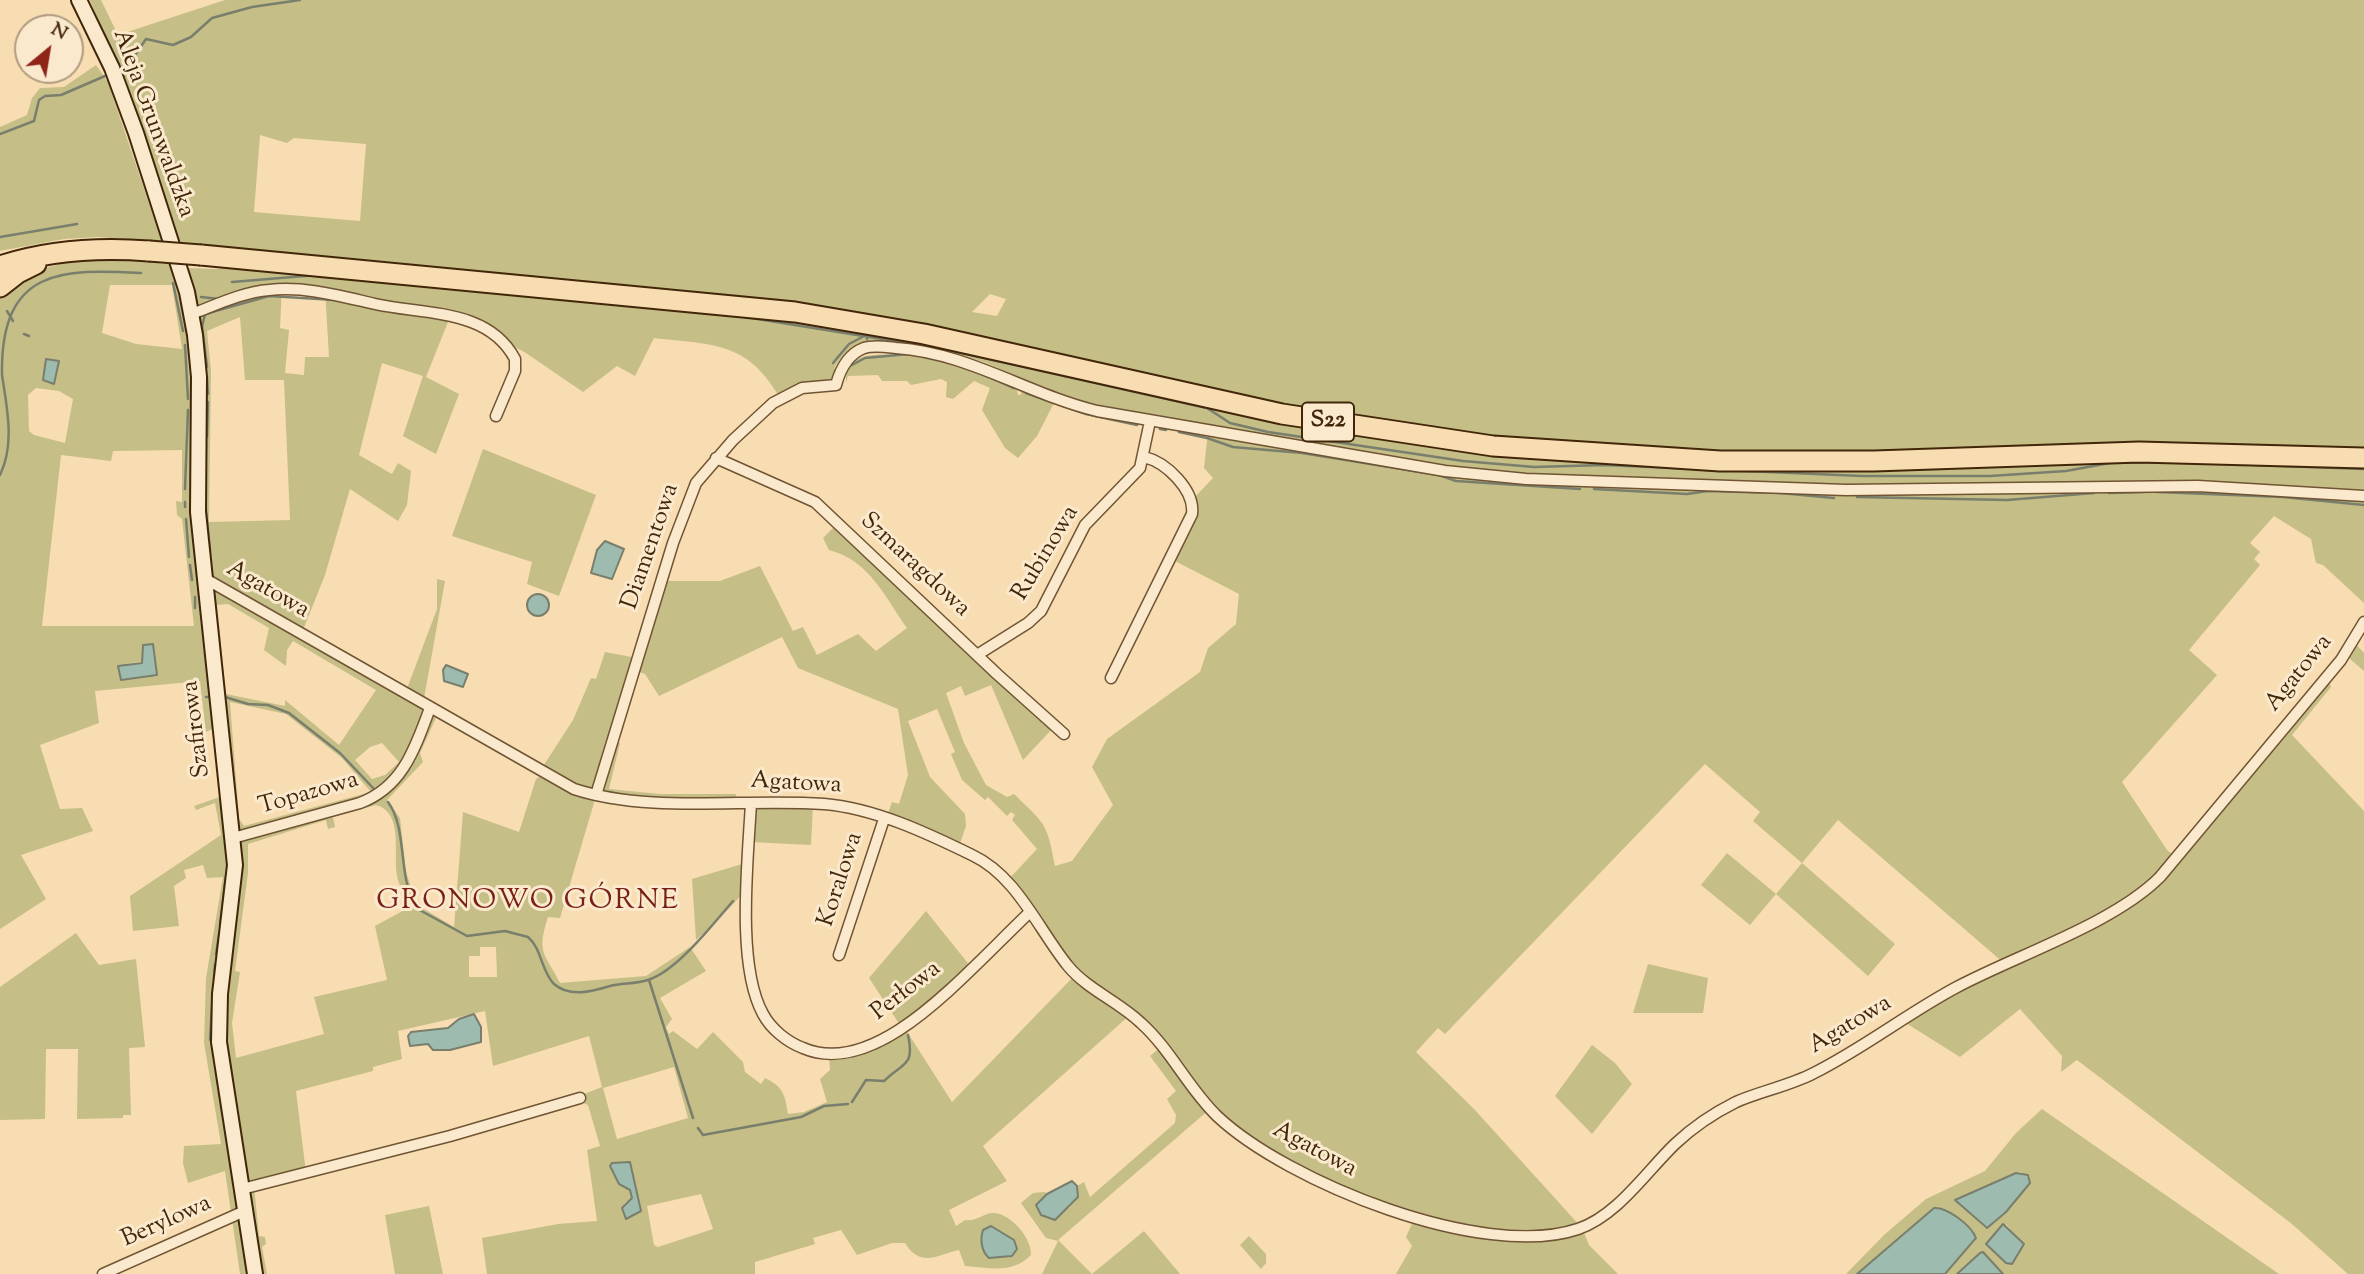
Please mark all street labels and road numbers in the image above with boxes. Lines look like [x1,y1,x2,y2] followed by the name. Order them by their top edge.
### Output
[105,26,199,222] street label: Aleja Grunwaldzka
[1302,402,1354,442] road number: S22
[617,480,687,614] street label: Diamentowa
[1007,501,1087,607] street label: Rubinowa
[853,508,975,624] street label: Szmaragdowa
[220,556,314,626] street label: Agatowa
[2260,629,2340,719] street label: Agatowa
[178,679,218,779] street label: Szafirowa
[256,767,362,823] street label: Topazowa
[750,768,842,802] street label: Agatowa
[813,829,871,931] street label: Koralowa
[866,956,948,1028] street label: Perłowa
[1804,990,1898,1062] street label: Agatowa
[1267,1117,1361,1185] street label: Agatowa
[118,1191,216,1255] street label: Berylowa

